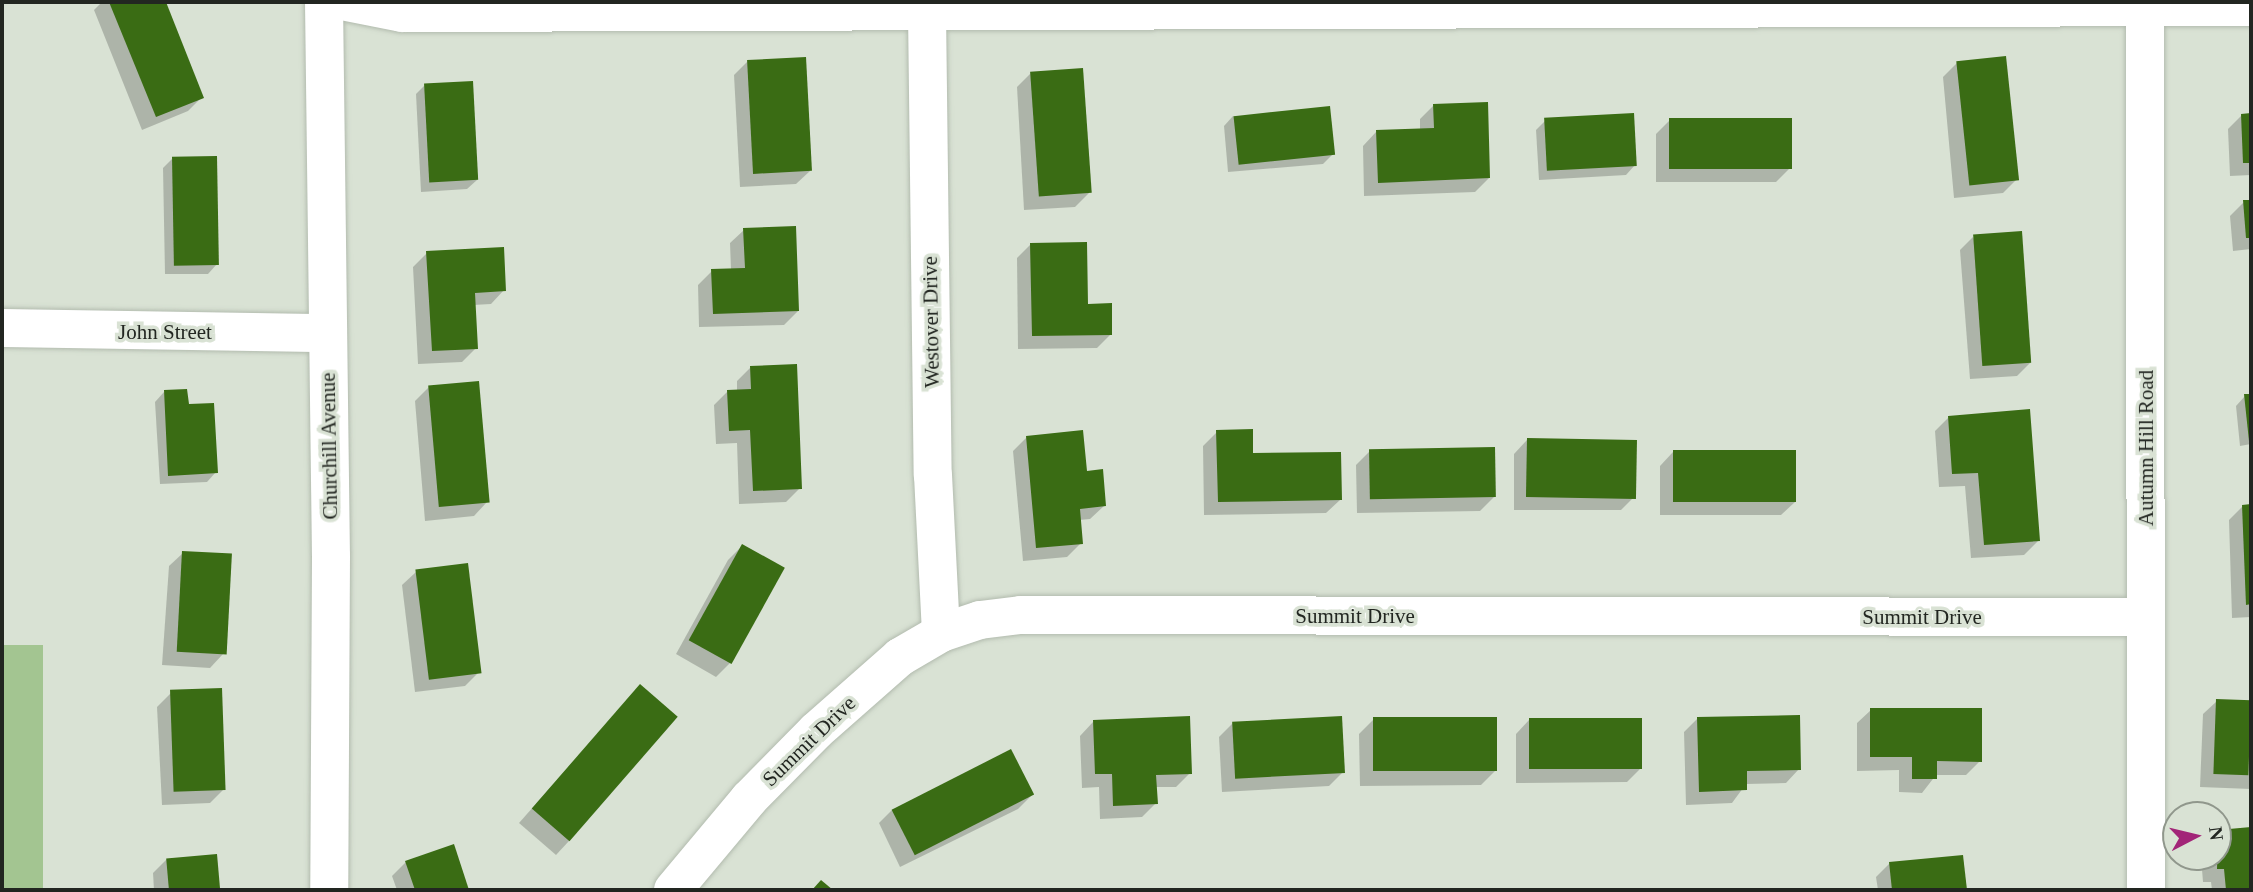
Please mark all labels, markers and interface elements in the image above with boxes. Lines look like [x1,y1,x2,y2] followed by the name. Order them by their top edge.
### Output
[917,256,945,388] street label: Westover Drive
[118,319,212,345] street label: John Street
[2133,370,2159,526] street label: Autumn Hill Road
[315,372,343,520] street label: Churchill Avenue
[1295,603,1415,629] street label: Summit Drive
[1862,604,1982,630] street label: Summit Drive
[757,690,861,792] street label: Summit Drive
[2162,801,2232,871] north arrow
[2205,826,2228,842] text: N

